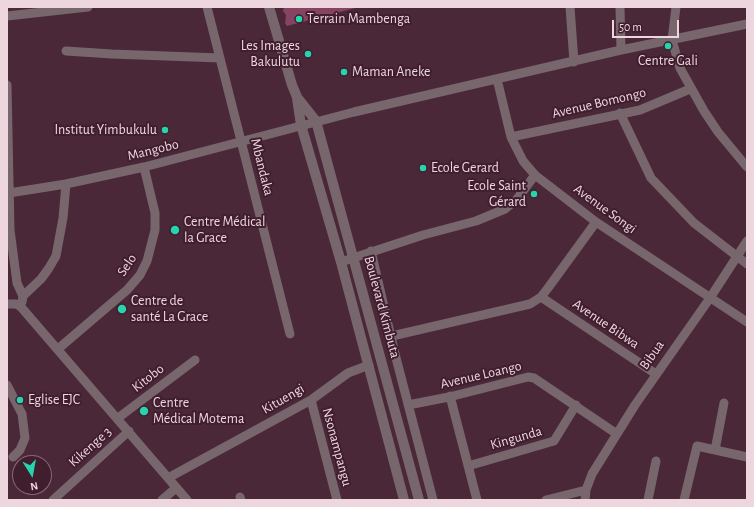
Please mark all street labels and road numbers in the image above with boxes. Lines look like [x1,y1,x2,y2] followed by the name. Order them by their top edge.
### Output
[550,84,648,122] street label: Avenue Bomongo
[126,136,180,164] street label: Mangobo
[247,137,277,197] street label: Mbandaka
[570,181,640,237] street label: Avenue Songi
[114,251,140,279] street label: Selo
[360,254,404,360] street label: Boulevard Kimbuta
[570,296,642,352] street label: Avenue Bibwa
[636,337,668,373] street label: Bibua
[439,357,523,393] street label: Avenue Loango
[129,360,167,396] street label: Kitobo
[259,380,307,418] street label: Kituengi
[318,406,356,488] street label: Nsonampangu
[65,423,115,471] street label: Kikenge 3
[488,423,544,453] street label: Kingunda

